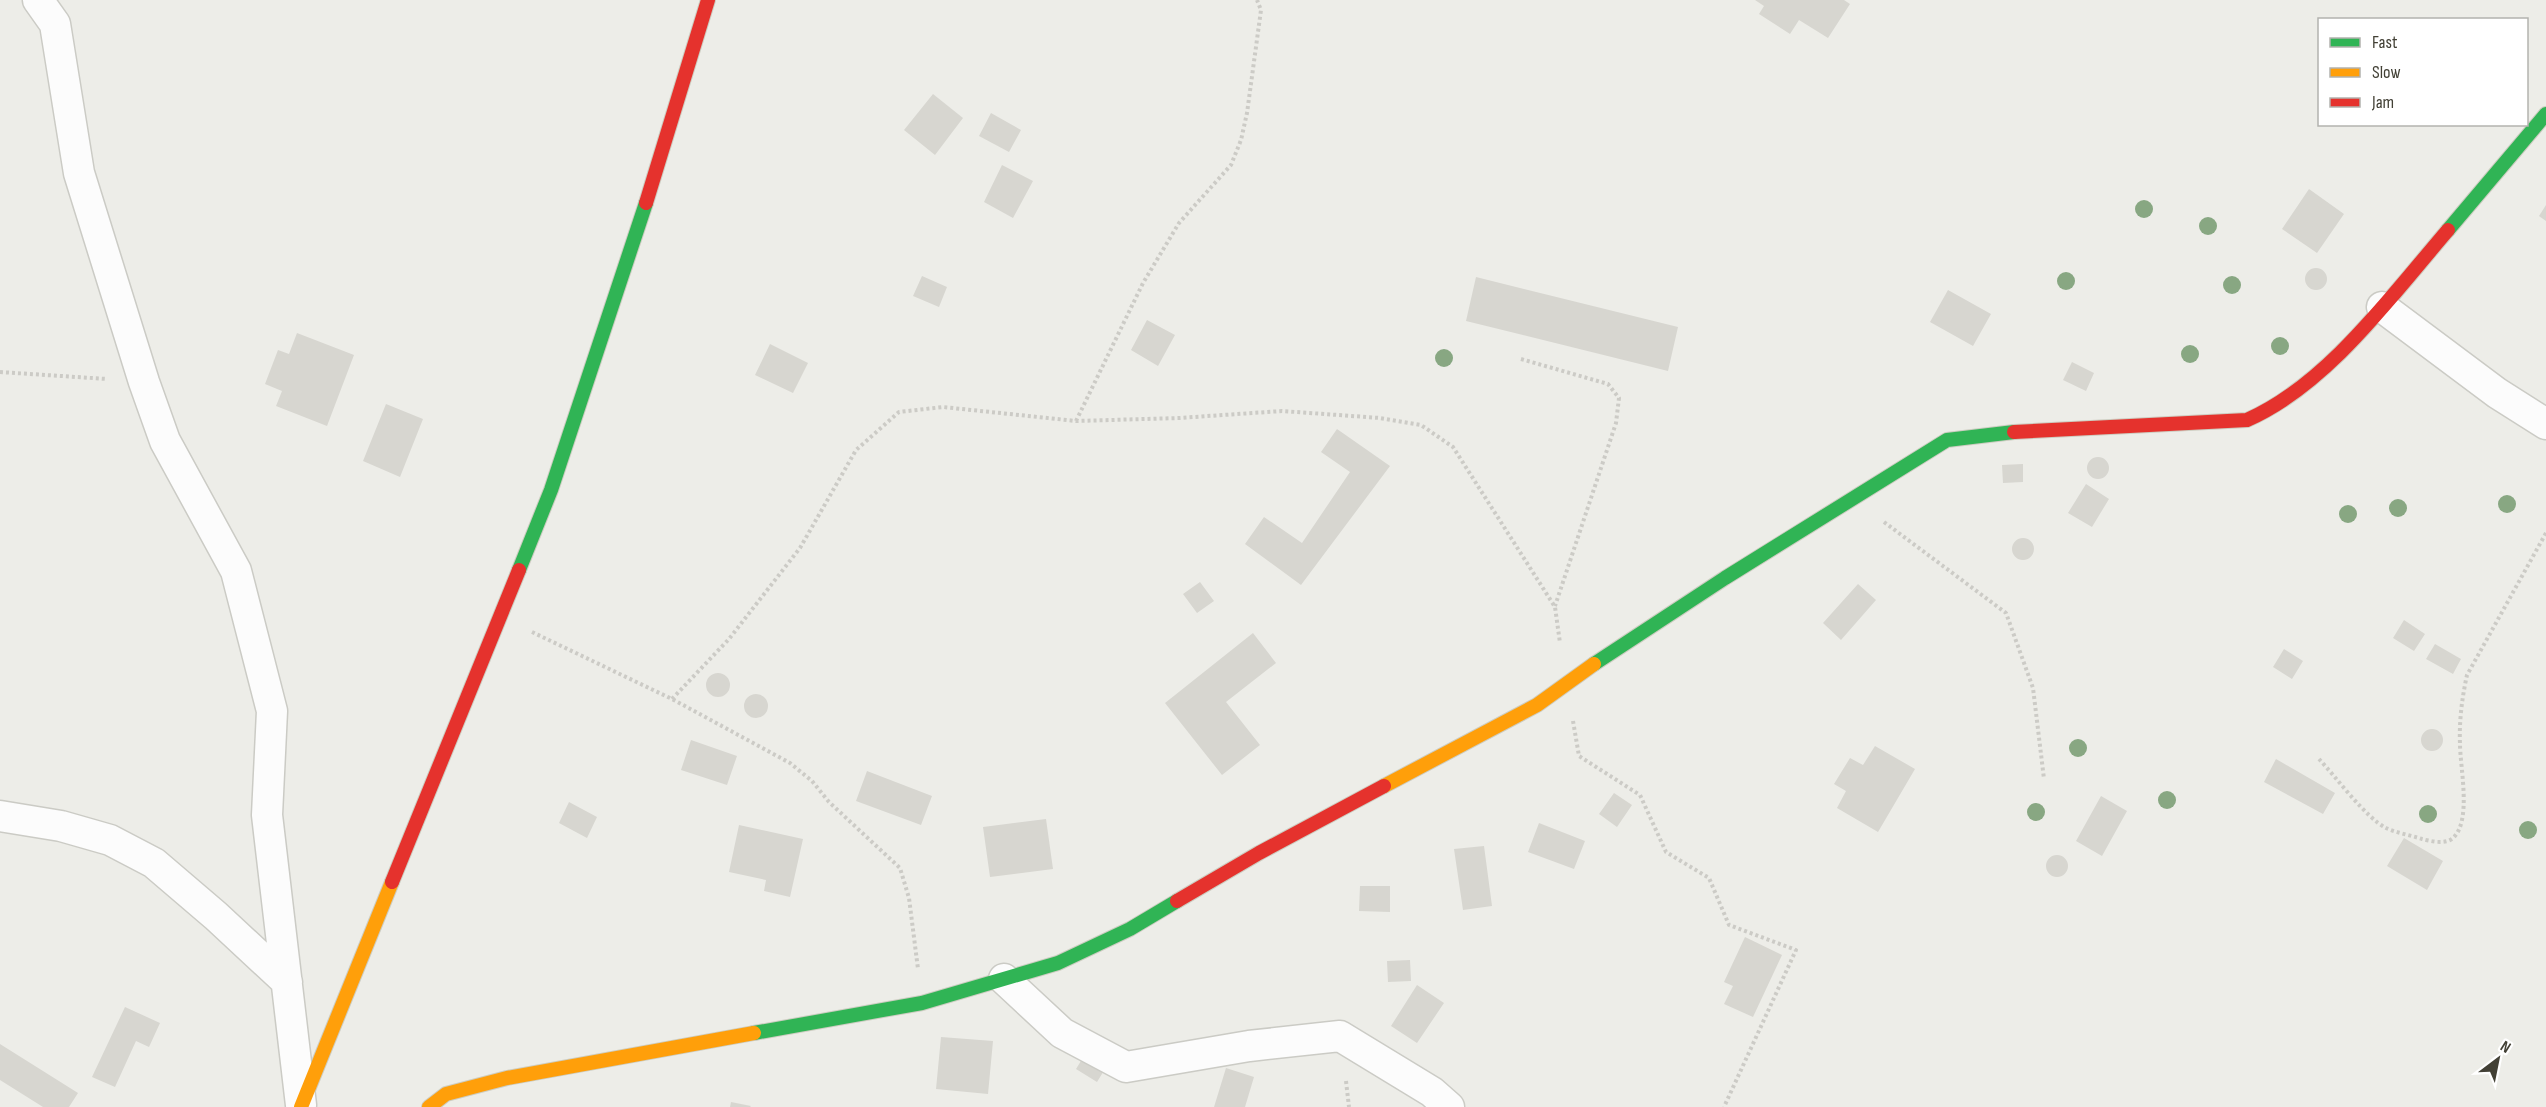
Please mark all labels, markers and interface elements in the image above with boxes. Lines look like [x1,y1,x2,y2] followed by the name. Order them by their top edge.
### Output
[2318,18,2528,126] legend
[2372,32,2398,53] text: Fast
[2372,62,2401,83] text: Slow
[2371,92,2394,113] text: Jam
[2468,1029,2528,1089] north arrow
[2496,1037,2514,1058] text: N

